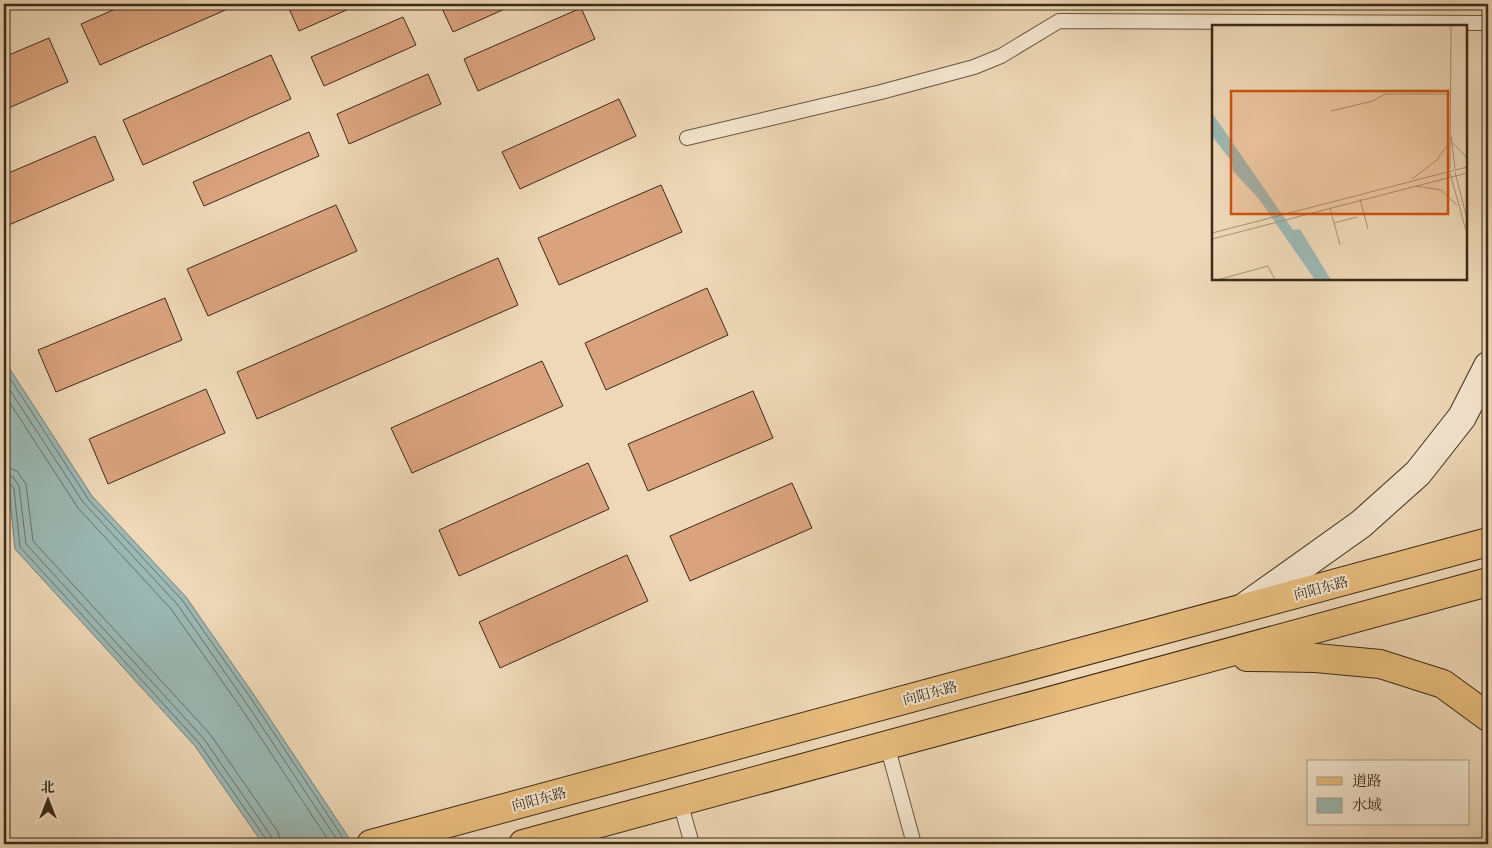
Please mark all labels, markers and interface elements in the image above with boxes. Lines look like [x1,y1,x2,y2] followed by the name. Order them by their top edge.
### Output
[1212,25,1467,280] inset map
[1292,572,1351,605] street label: 向阳东路
[901,677,960,710] street label: 向阳东路
[1307,760,1470,826] legend
[1352,771,1382,791] text: 道路
[22,776,72,826] north arrow
[41,778,55,797] text: 北
[510,783,569,816] street label: 向阳东路
[1352,795,1382,815] text: 水域

